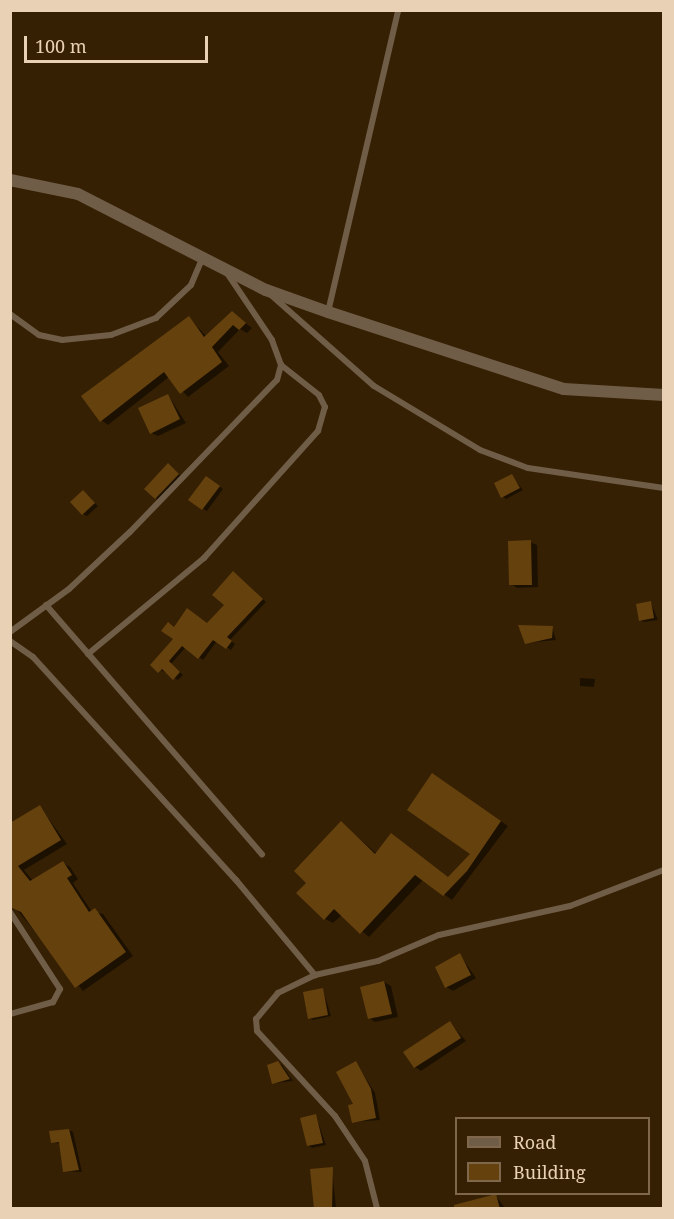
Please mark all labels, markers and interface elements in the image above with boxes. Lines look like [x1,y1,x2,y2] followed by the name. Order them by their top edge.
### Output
[27,24,212,62] scale bar
[35,34,87,58] text: 100 m
[455,1117,650,1195] legend
[513,1130,556,1154] text: Road
[513,1160,586,1184] text: Building

